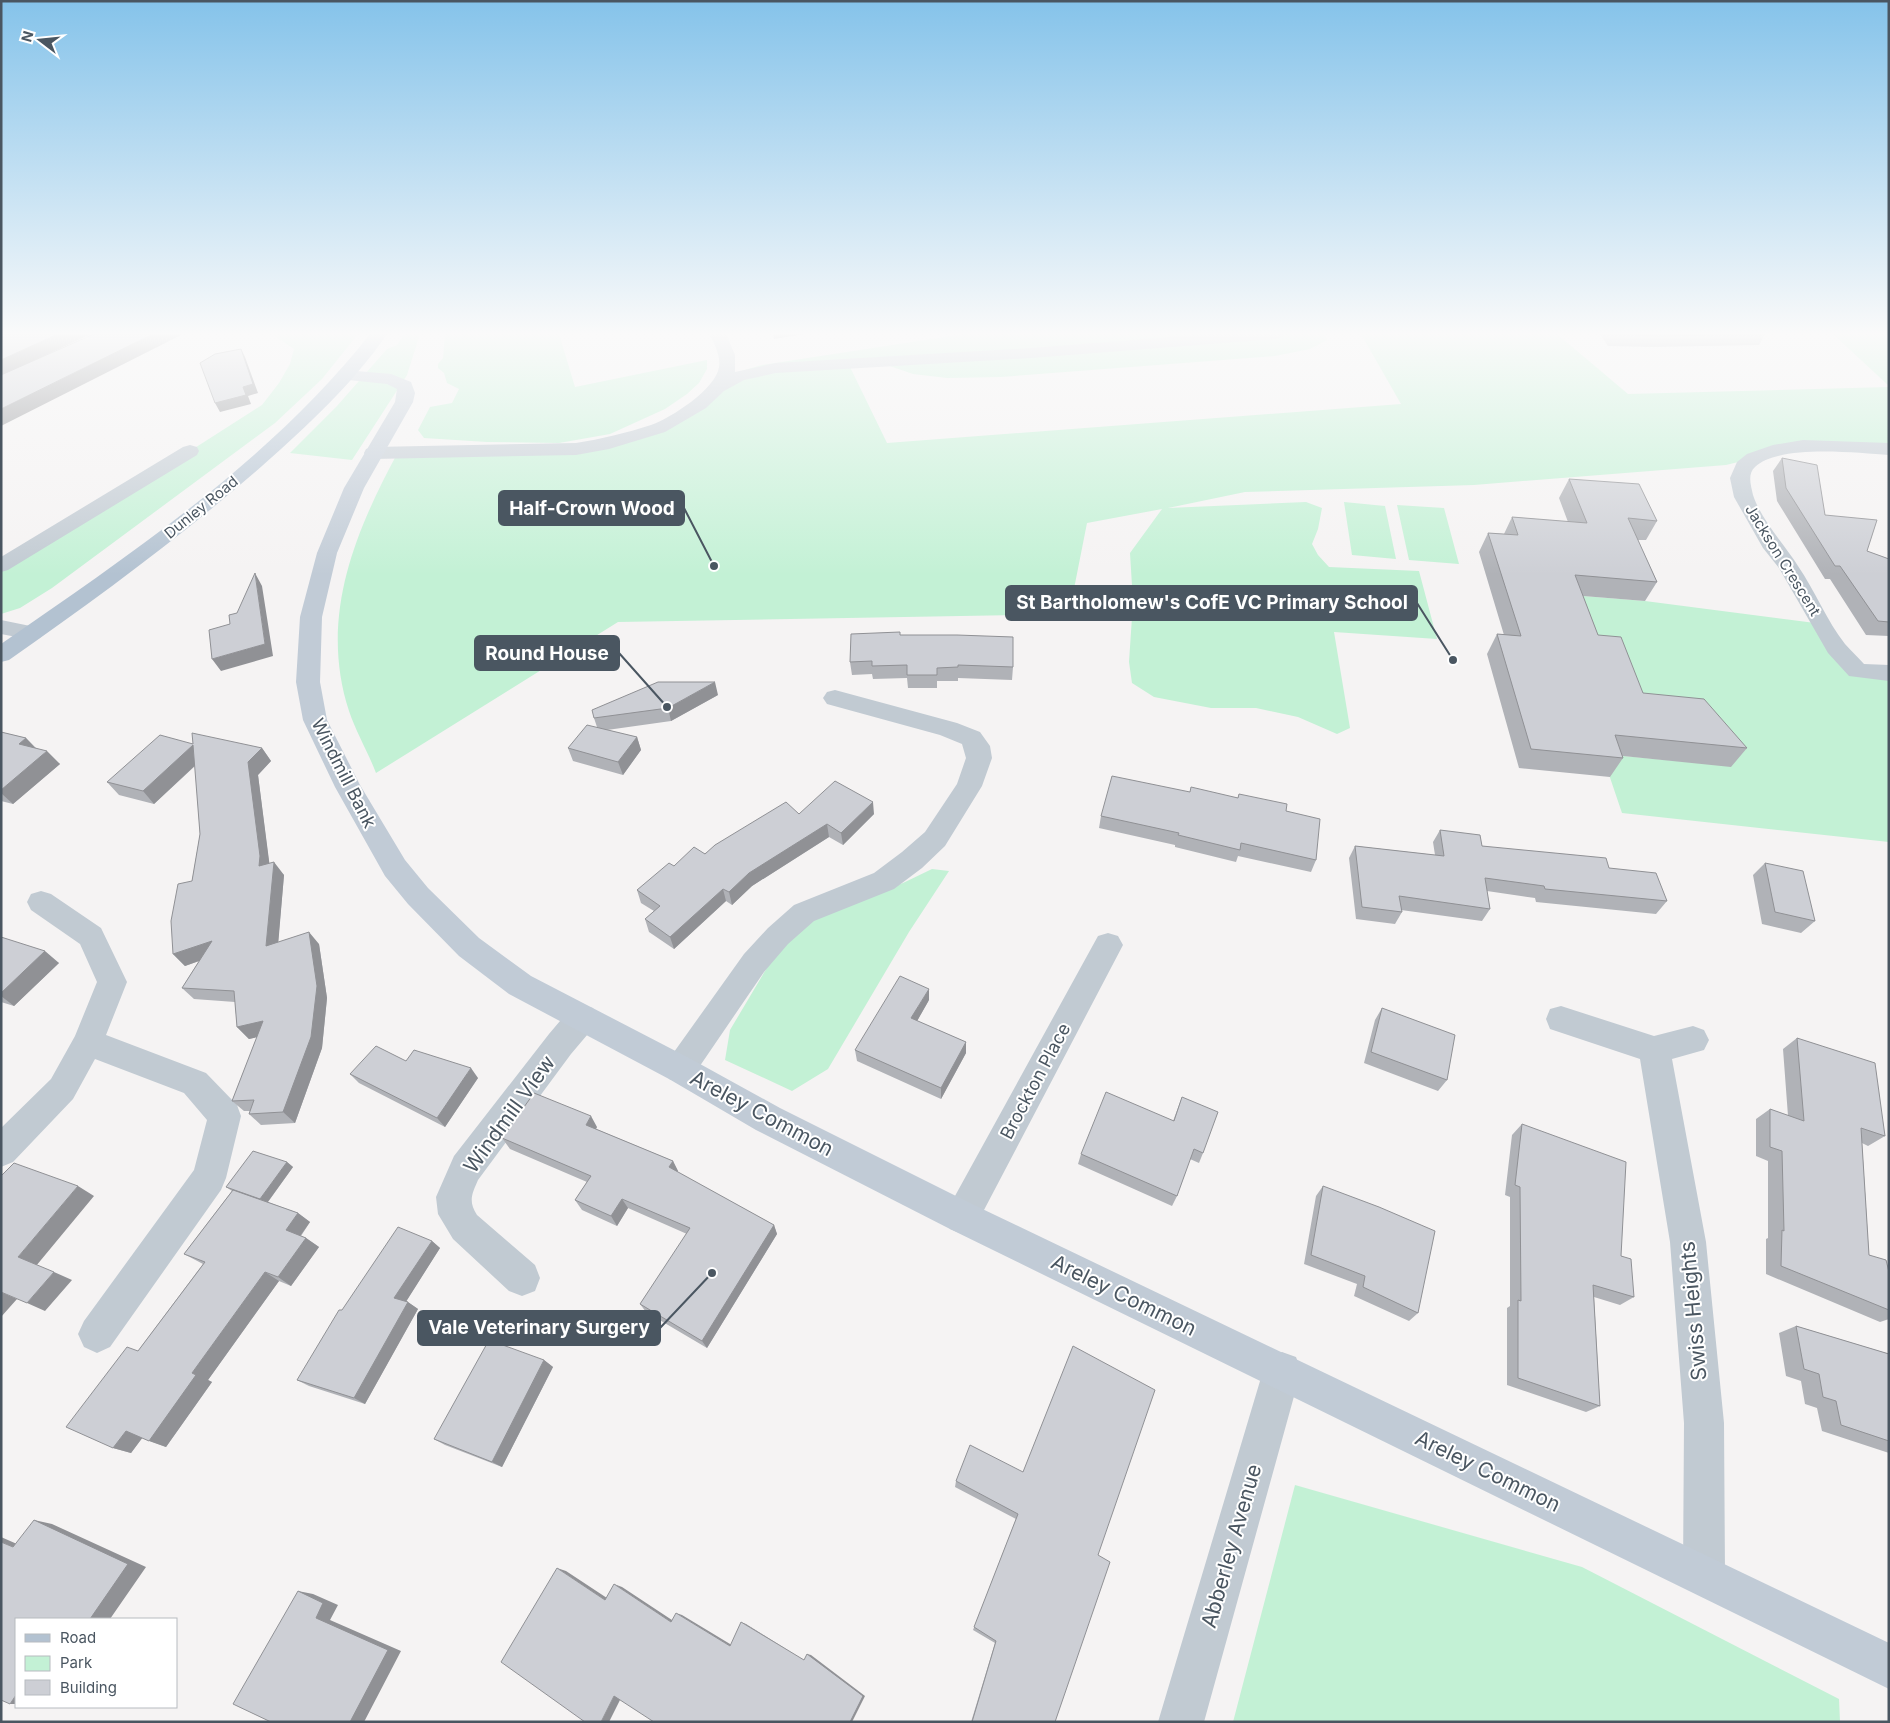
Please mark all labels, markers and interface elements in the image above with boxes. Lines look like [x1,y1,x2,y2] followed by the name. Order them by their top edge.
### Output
[15,15,65,65] north arrow
[17,29,37,44] text: N
[160,471,242,543] street label: Dunley Road
[499,491,684,525] callout: Half-Crown Wood
[509,497,675,520] text: Half-Crown Wood
[1741,501,1825,619] street label: Jackson Crescent
[1006,586,1417,620] callout: St Bartholomew's CofE VC Primary School
[1016,591,1408,614] text: St Bartholomew's CofE VC Primary School
[475,636,619,670] callout: Round House
[485,642,609,665] text: Round House
[307,715,381,831] street label: Windmill Bank
[996,1019,1074,1143] street label: Brockton Place
[458,1050,560,1178] street label: Windmill View
[686,1065,838,1161] street label: Areley Common
[1674,1240,1712,1382] street label: Swiss Heights
[1047,1249,1201,1341] street label: Areley Common
[418,1311,660,1345] callout: Vale Veterinary Surgery
[428,1316,650,1339] text: Vale Veterinary Surgery
[1411,1425,1565,1517] street label: Areley Common
[1196,1461,1266,1631] street label: Abberley Avenue
[15,1618,178,1708] legend
[60,1628,96,1647] text: Road
[60,1653,93,1672] text: Park
[60,1678,117,1697] text: Building

